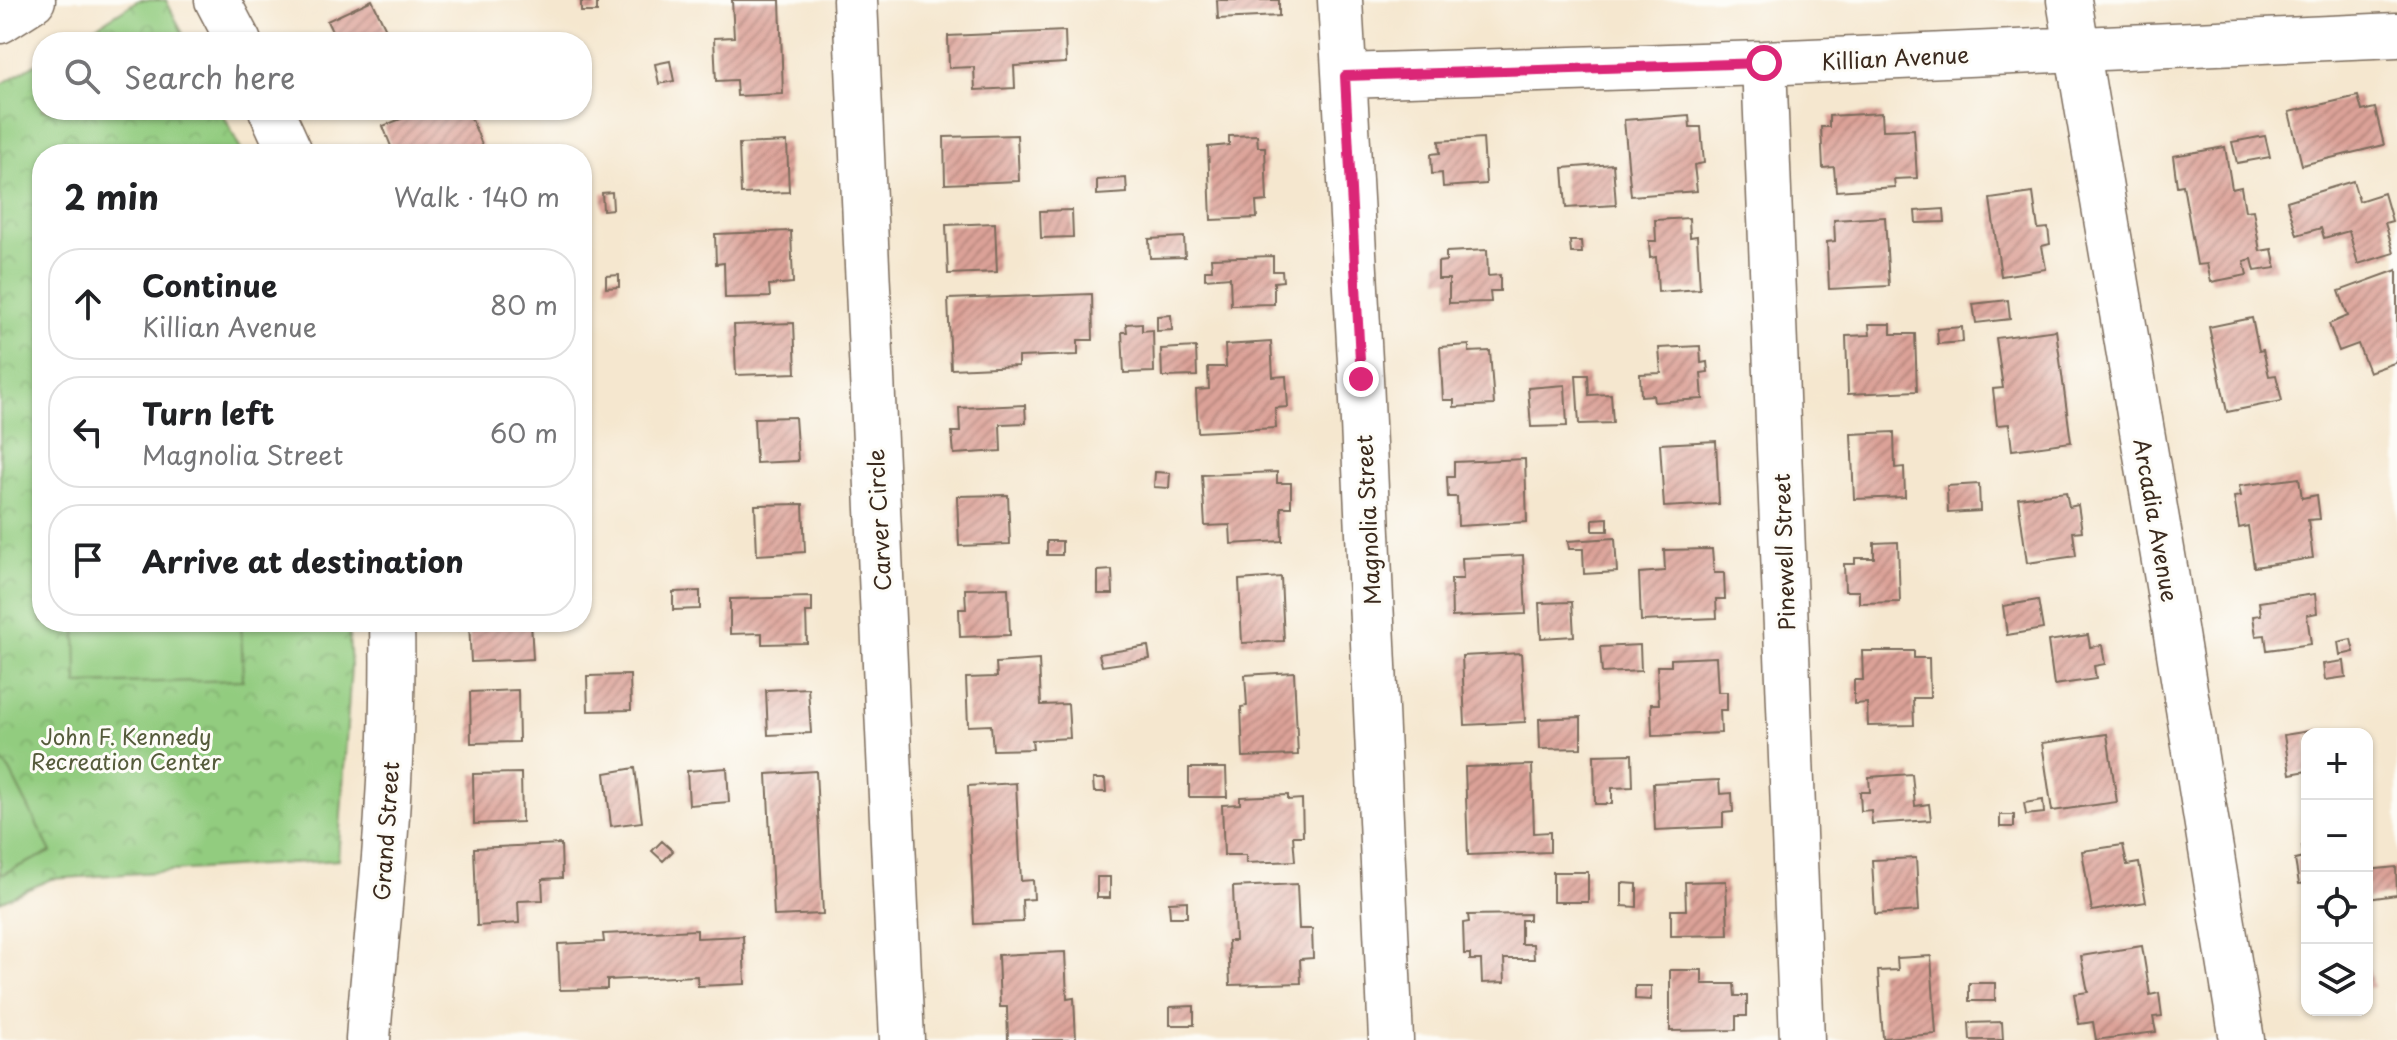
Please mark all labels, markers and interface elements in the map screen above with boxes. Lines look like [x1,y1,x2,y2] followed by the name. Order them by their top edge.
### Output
[32,32,592,120] search box
[1820,37,1970,77] street label: Killian Avenue
[1746,45,1782,81] route start
[60,54,104,98] icon: search
[124,54,296,99] text: Search here
[64,170,159,222] text: 2 min
[394,177,560,216] text: Walk · 140 m
[142,262,277,307] text: Continue
[66,282,110,326] icon: ahead
[490,285,558,324] text: 80 m
[142,307,317,346] text: Killian Avenue
[1343,361,1379,397] route end
[142,390,274,435] text: Turn left
[66,410,110,454] icon: left
[490,413,558,452] text: 60 m
[1346,434,1388,606] street label: Magnolia Street
[142,435,343,474] text: Magnolia Street
[2126,436,2188,604] street label: Arcadia Avenue
[858,448,898,592] street label: Carver Circle
[1764,473,1802,631] street label: Pinewell Street
[66,538,110,582] icon: arrive
[142,538,464,583] text: Arrive at destination
[31,719,222,777] park label: John F. Kennedy Recreation Center
[2301,728,2373,1016] map controls
[2301,728,2373,800] button: +
[364,760,406,902] street label: Grand Street
[2301,800,2373,872] button: −
[2301,872,2373,944] button: locate
[2301,944,2373,1016] button: layers

